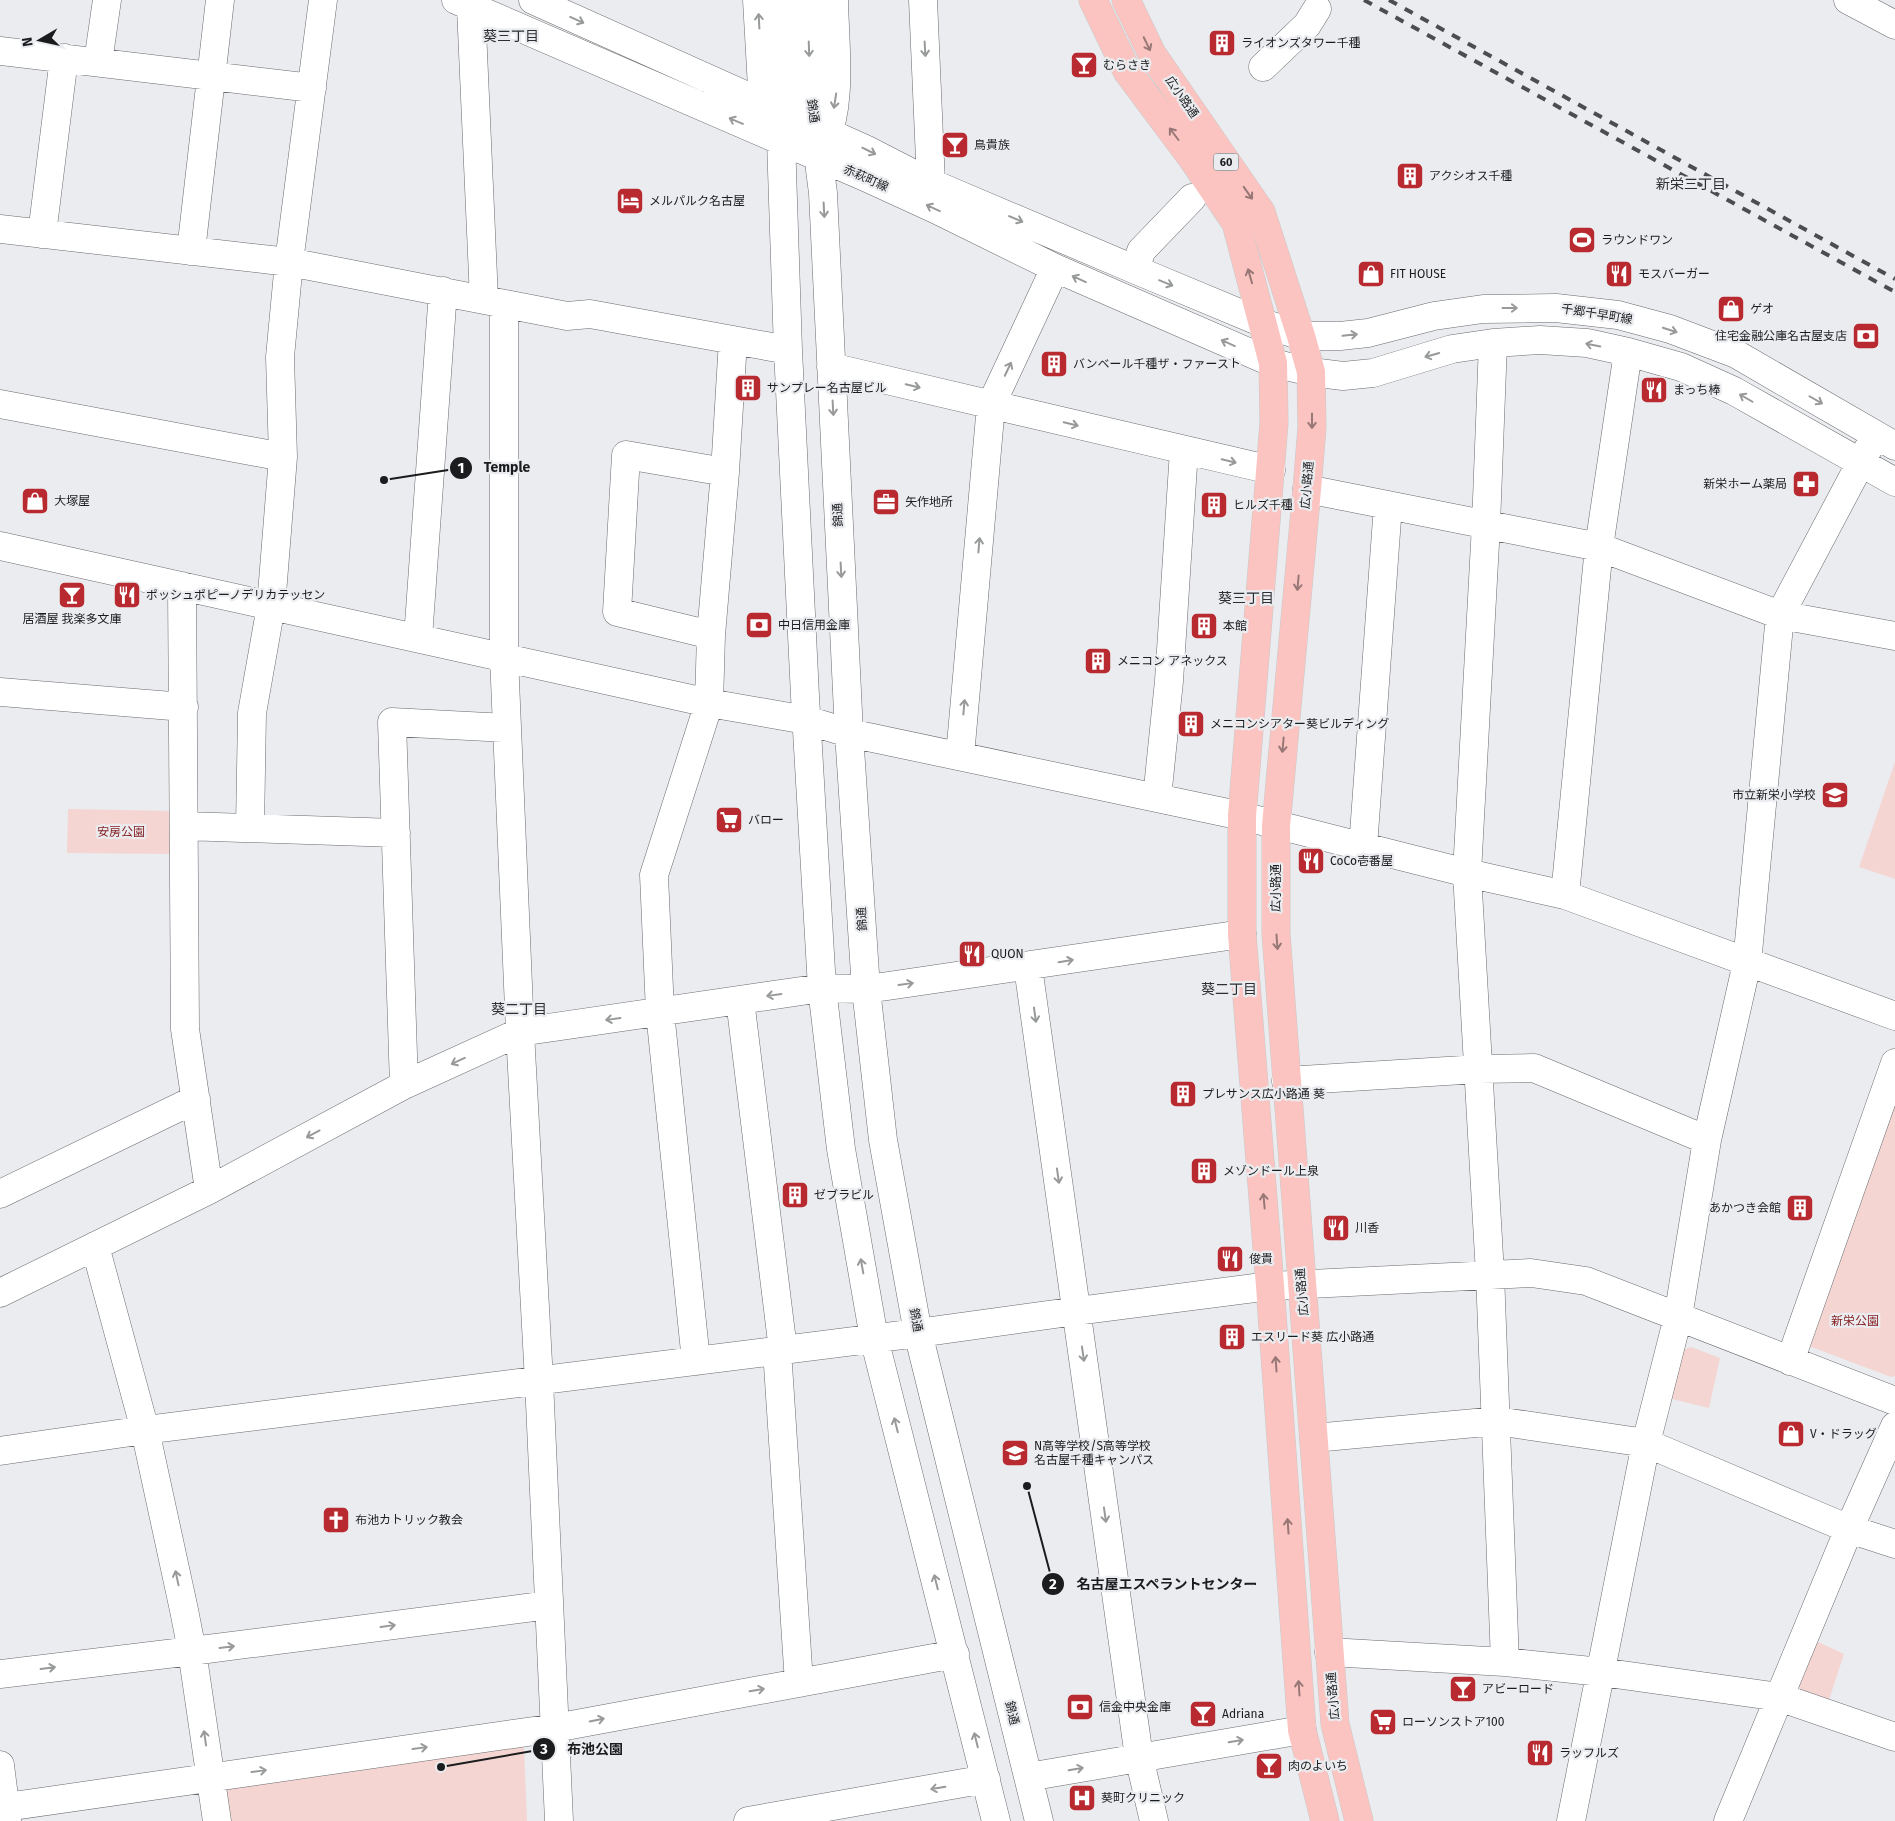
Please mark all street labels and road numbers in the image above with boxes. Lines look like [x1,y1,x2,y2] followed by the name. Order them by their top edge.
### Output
[1162,73,1202,121] street label: 広小路通
[804,98,822,124] street label: 錦通
[1214,154,1238,170] road number: 60
[841,162,891,194] street label: 赤萩町線
[1560,301,1634,327] street label: 千郷千早町線
[1298,460,1316,510] street label: 広小路通
[830,503,846,527] street label: 錦通
[1269,864,1283,912] street label: 広小路通
[854,907,870,931] street label: 錦通
[1293,1267,1311,1317] street label: 広小路通
[907,1307,925,1333] street label: 錦通
[1324,1671,1342,1721] street label: 広小路通
[1002,1700,1022,1726] street label: 錦通

